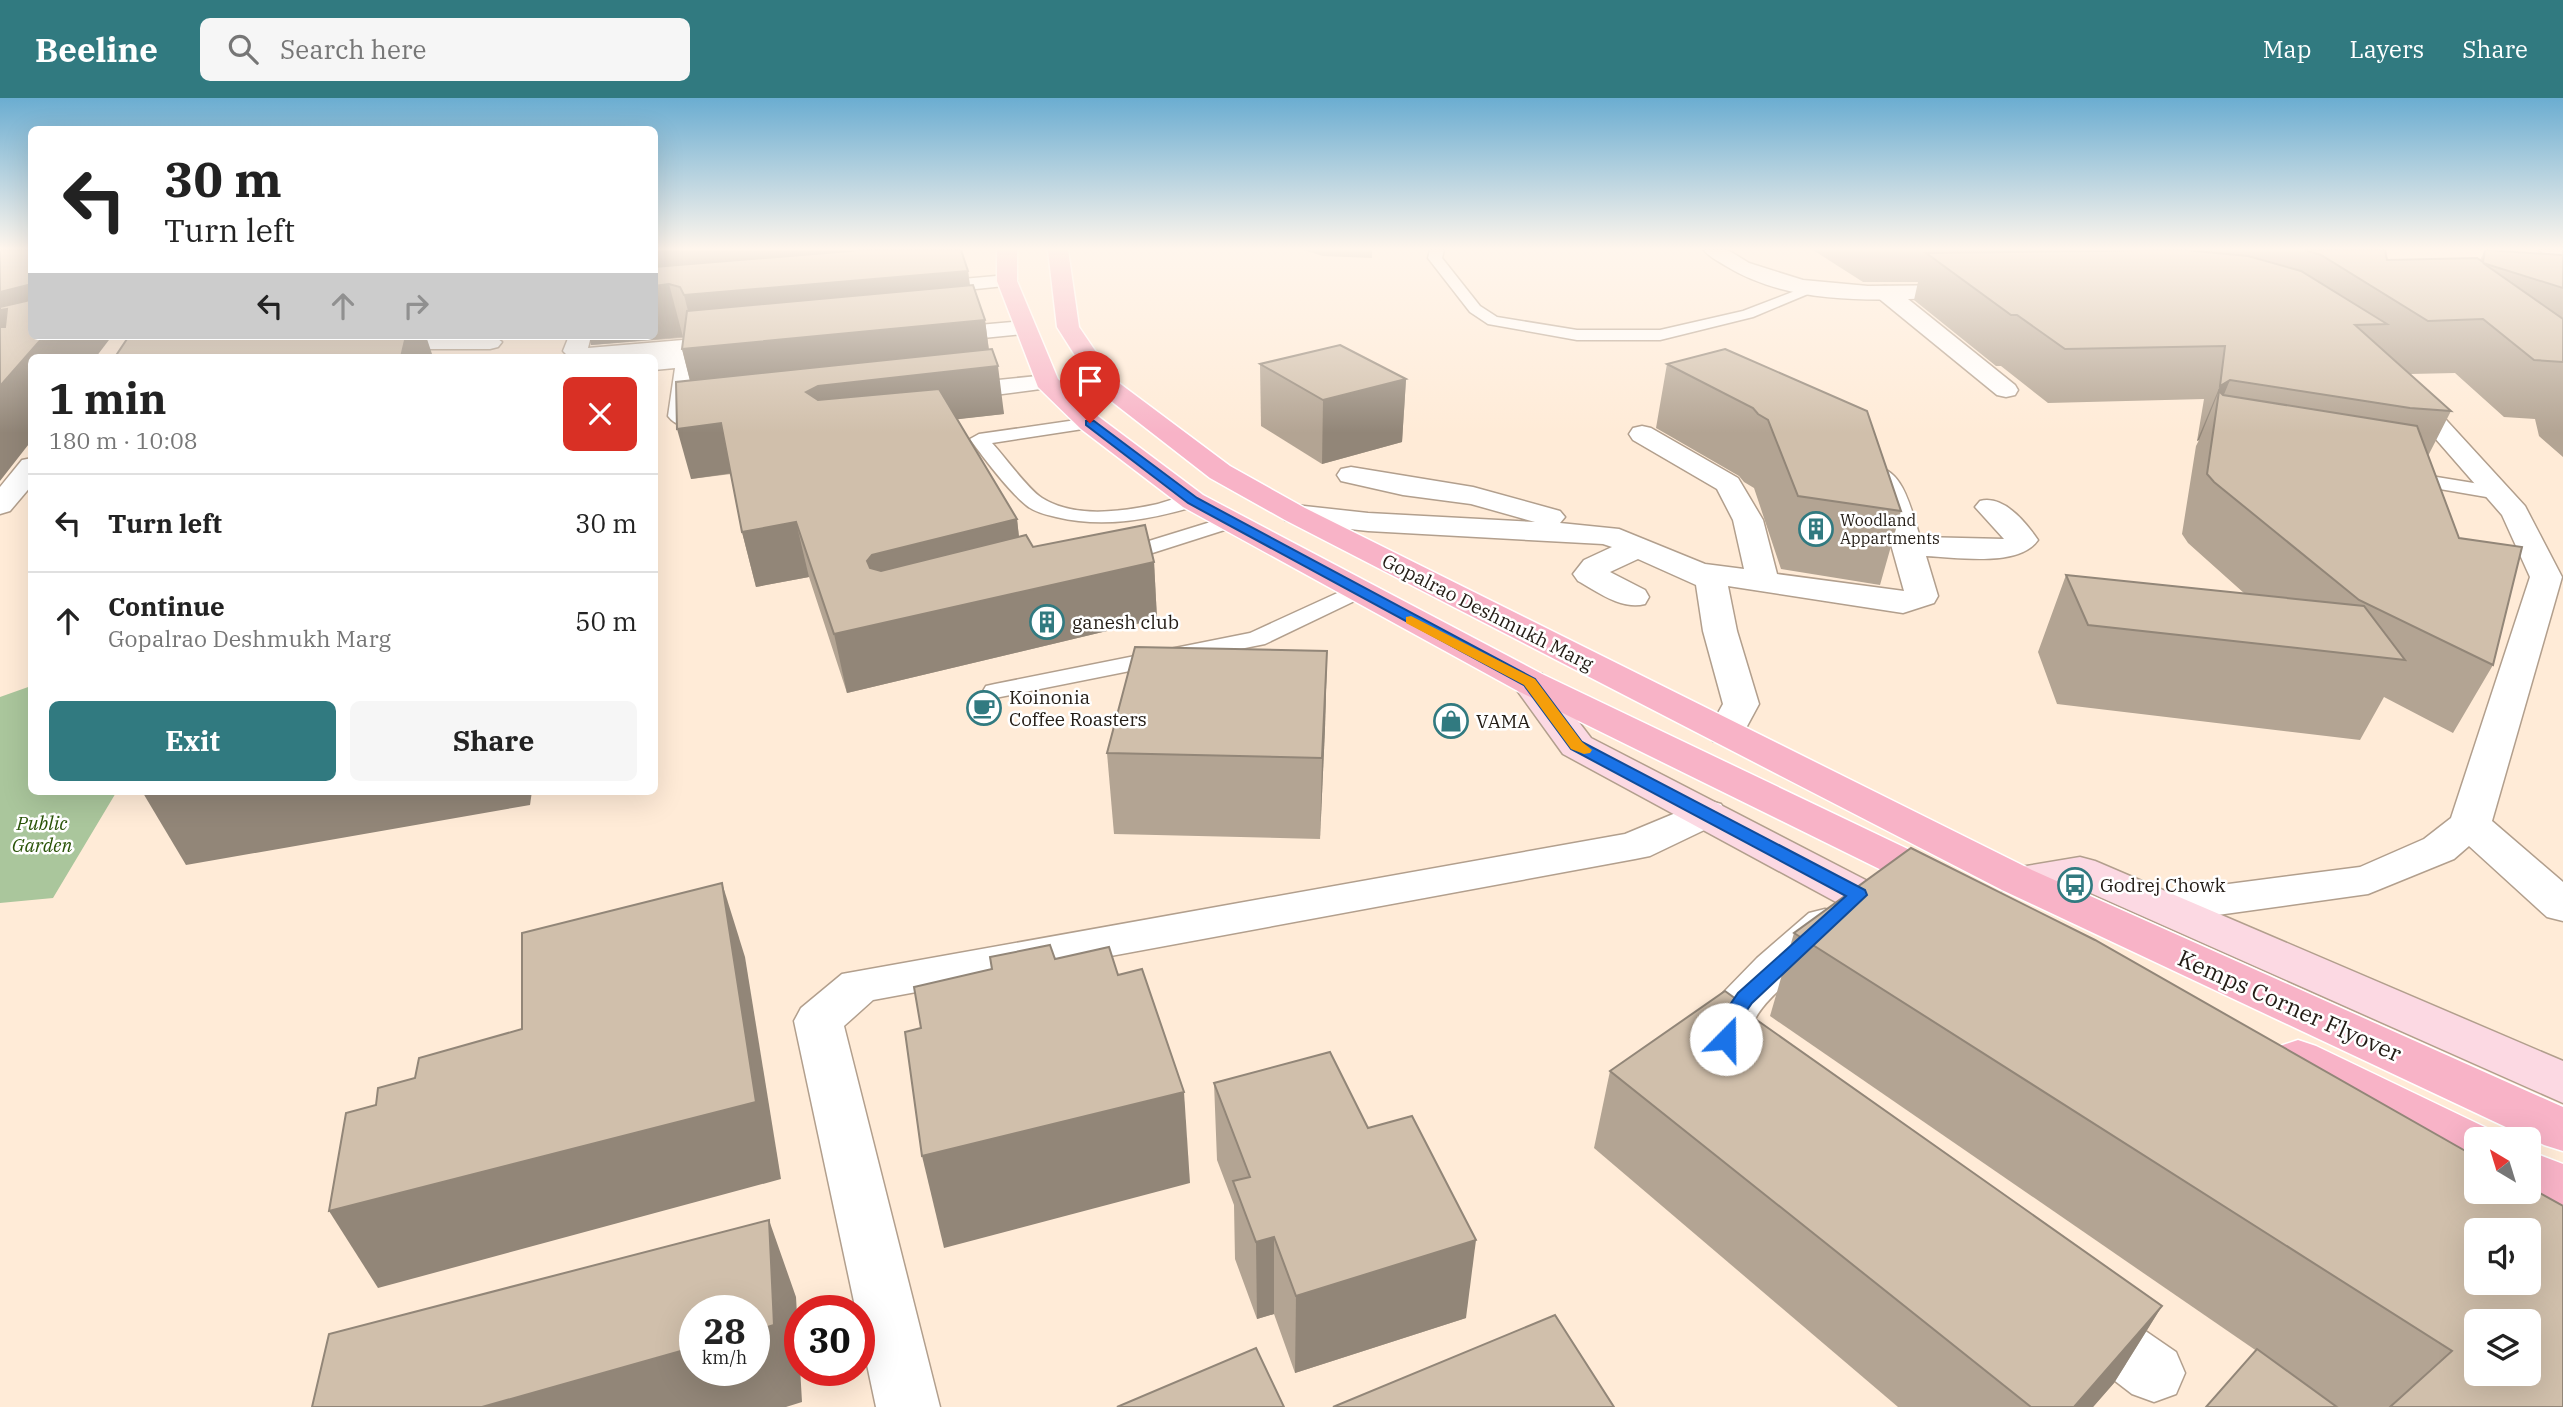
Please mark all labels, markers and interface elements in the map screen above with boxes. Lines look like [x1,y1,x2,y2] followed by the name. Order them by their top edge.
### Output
[200,18,690,81] search box
[35,28,158,71] text: Beeline
[224,30,262,68] icon: search
[280,32,426,66] text: Search here
[2263,33,2311,65] text: Map
[2349,33,2424,65] text: Layers
[2462,33,2528,65] text: Share
[164,147,282,210] text: 30 m
[49,154,140,245] icon: left
[164,209,295,251] text: Turn left
[251,287,289,325] icon: left
[324,287,362,325] icon: ahead
[397,287,435,325] icon: right
[1060,351,1120,423] pin
[1071,362,1109,400] icon: arrive
[49,371,167,426] text: 1 min
[563,377,637,451] button: close
[49,425,198,455] text: 180 m · 10:08
[49,504,87,542] icon: left
[108,506,222,540] text: Turn left
[575,506,637,540] text: 30 m
[1797,510,1835,548] building icon: Woodland Appartments
[1840,510,1940,548] place label: Woodland Appartments
[1378,548,1598,676] street label: Gopalrao Deshmukh Marg
[108,589,225,623] text: Continue
[49,602,87,640] icon: ahead
[1028,603,1066,641] building icon: ganesh club
[575,604,637,638] text: 50 m
[1072,610,1179,634] place label: ganesh club
[108,623,391,653] text: Gopalrao Deshmukh Marg
[1009,685,1147,731] place label: Koinonia Coffee Roasters
[965,689,1003,727] cafe icon: Koinonia Coffee Roasters
[49,701,336,781] button: Exit
[350,701,637,781] button: Share
[1432,702,1470,740] shop icon: VAMA
[1476,709,1530,733] place label: VAMA
[12,811,73,857] park label: Public Garden
[2056,866,2094,904] bus stop icon: Godrej Chowk
[2100,873,2226,897] place label: Godrej Chowk
[2174,942,2406,1068] street label: Kemps Corner Flyover
[1689,1002,1763,1076] position arrow
[2464,1127,2541,1204] north arrow
[2464,1127,2541,1386] map controls
[2464,1218,2541,1295] button: sound
[784,1295,875,1386] speed limit sign: 30
[703,1308,746,1354] text: 28
[2464,1309,2541,1386] button: layers
[702,1346,747,1369] text: km/h

